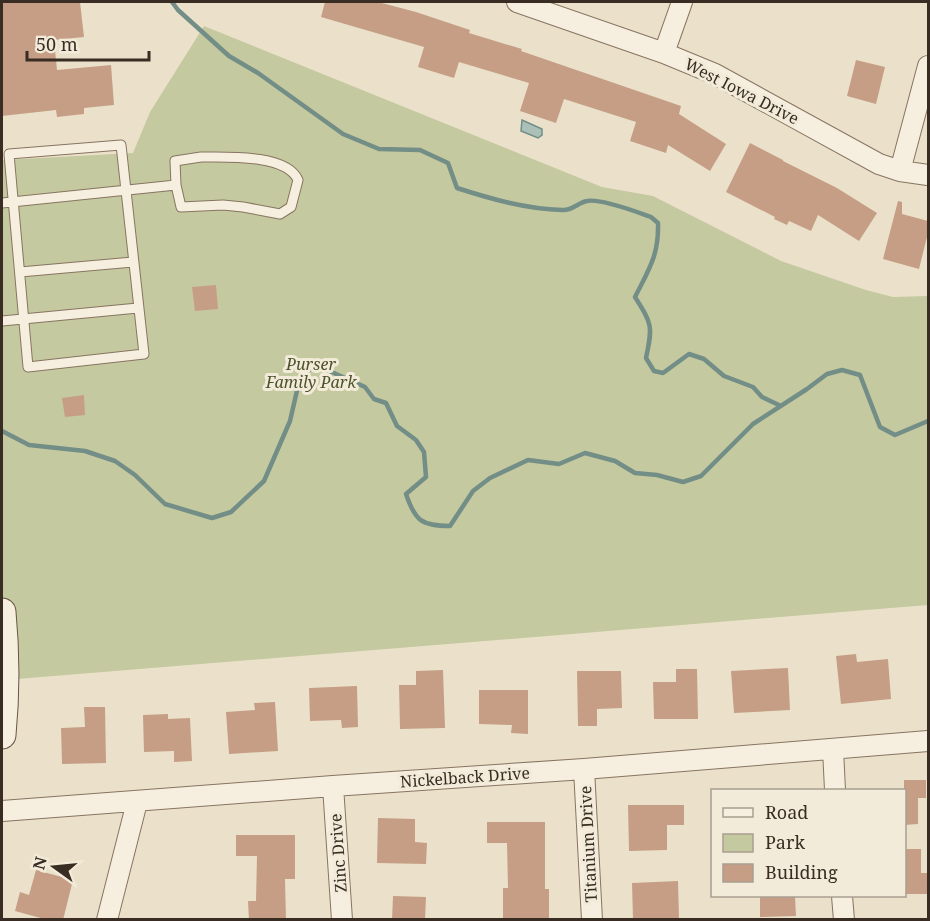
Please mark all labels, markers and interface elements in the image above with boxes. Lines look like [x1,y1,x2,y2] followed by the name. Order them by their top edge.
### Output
[27,24,148,62] scale bar
[36,32,78,56] text: 50 m
[681,53,803,129] street label: West Iowa Drive
[265,353,357,393] park label: Purser Family Park
[399,761,531,793] street label: Nickelback Drive
[574,785,602,903] street label: Titanium Drive
[711,789,906,897] legend
[765,800,808,824] text: Road
[324,813,352,893] street label: Zinc Drive
[765,830,805,854] text: Park
[24,837,84,897] north arrow
[27,854,52,872] text: N
[765,860,838,884] text: Building

